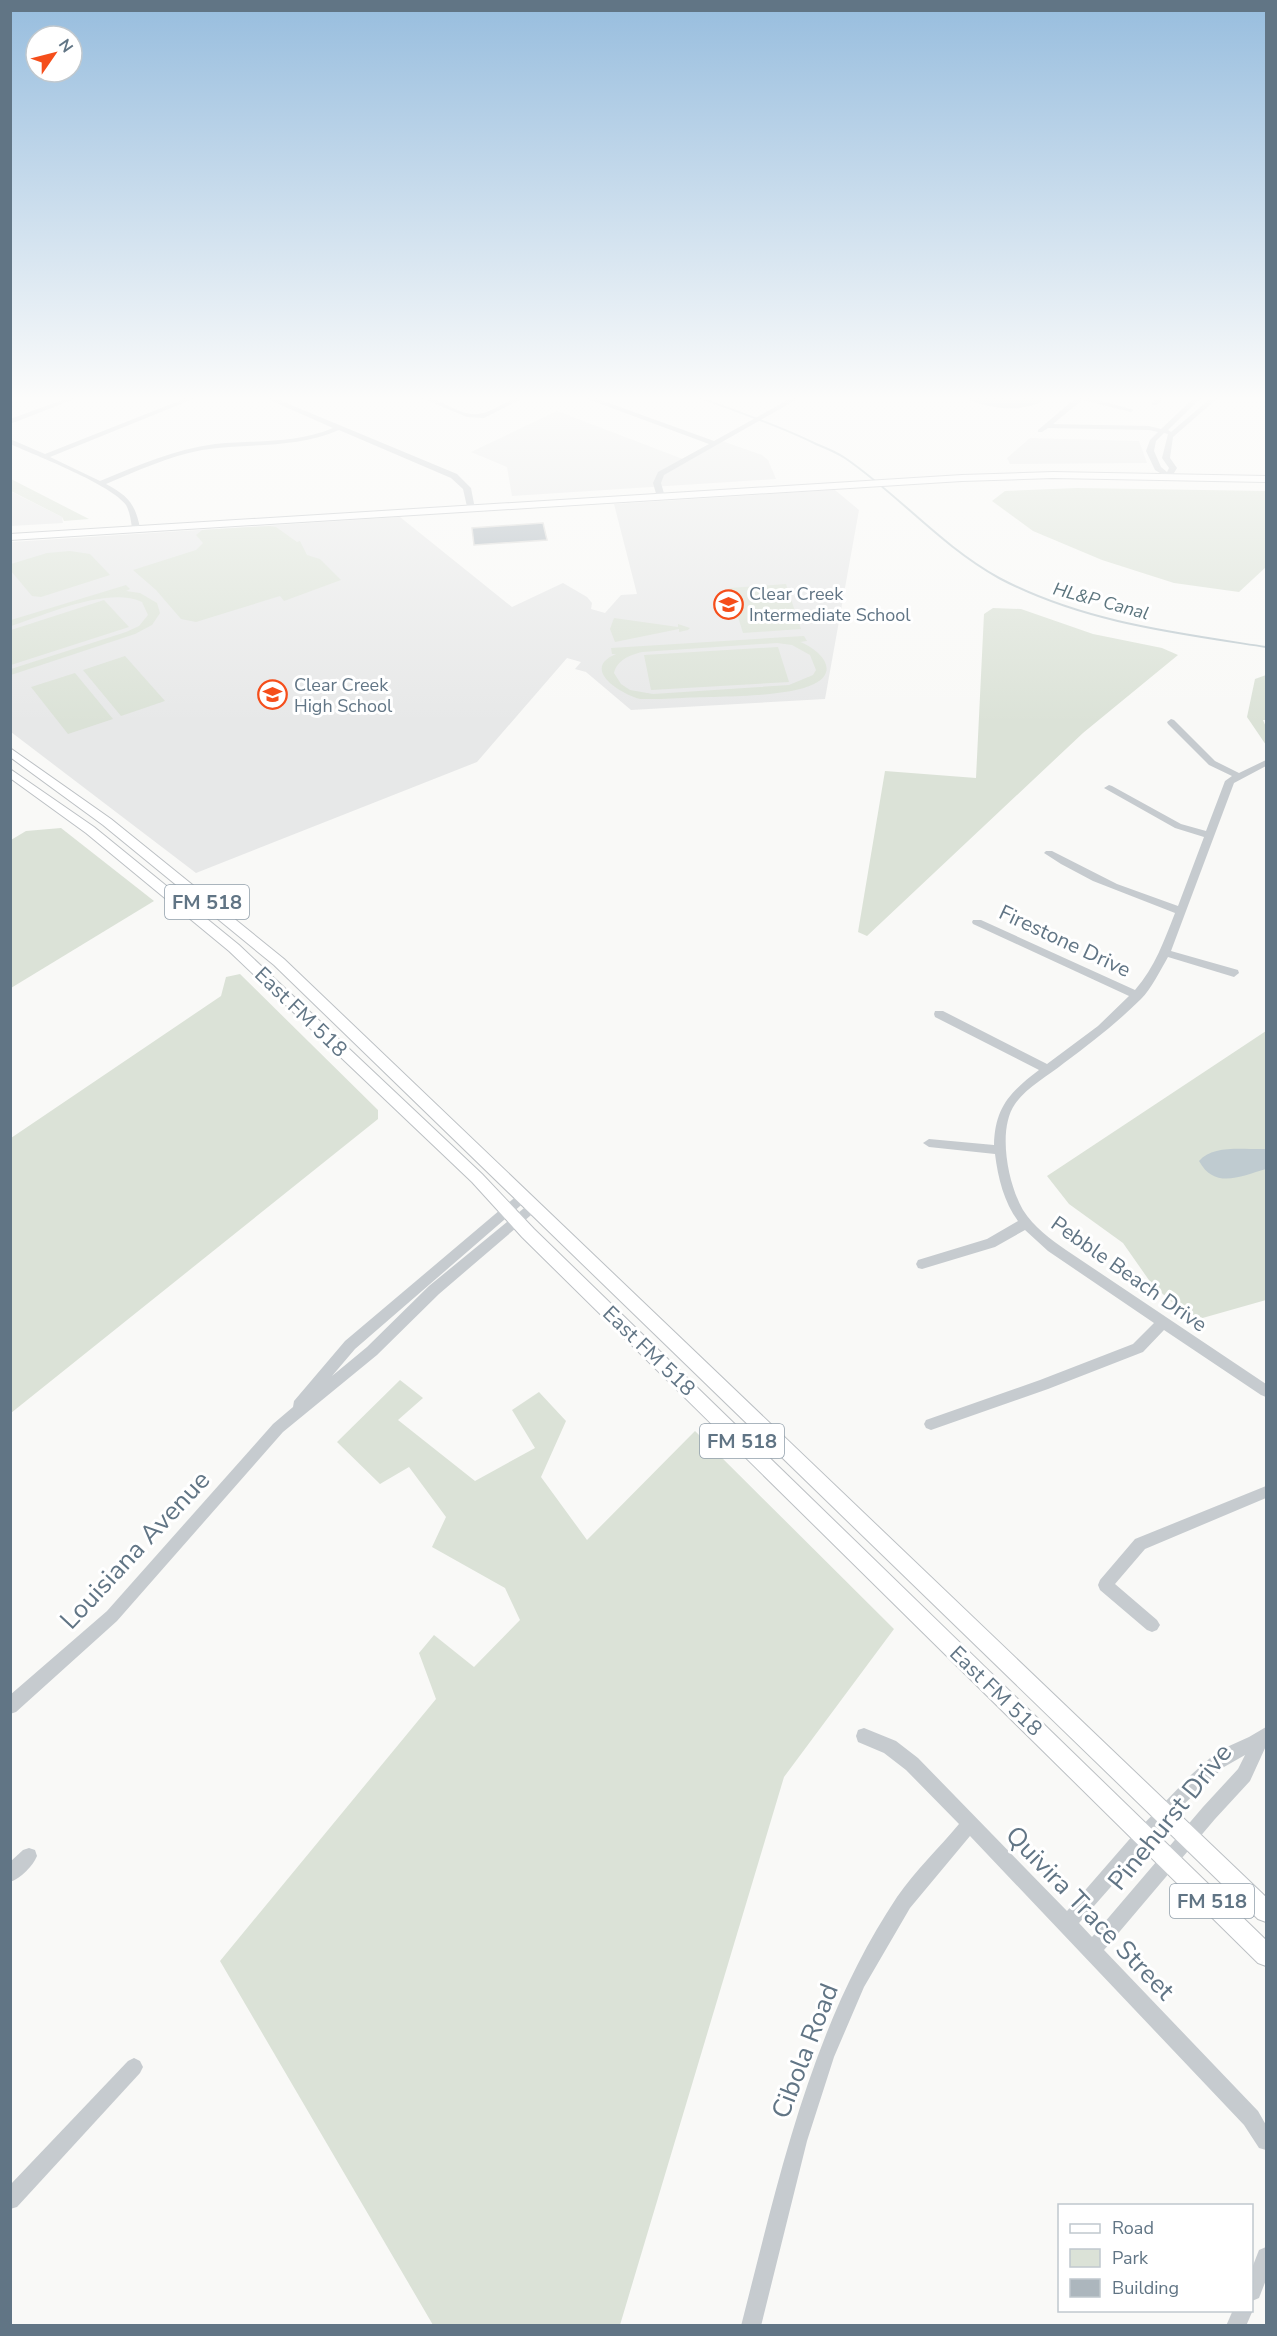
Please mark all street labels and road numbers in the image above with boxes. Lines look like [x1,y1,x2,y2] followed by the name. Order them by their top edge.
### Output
[165,885,249,919] road number: FM 518
[995,898,1135,984] street label: Firestone Drive
[249,961,353,1063] street label: East FM 518
[1045,1210,1213,1338] street label: Pebble Beach Drive
[597,1300,701,1402] street label: East FM 518
[700,1424,784,1458] road number: FM 518
[52,1463,218,1637] street label: Louisiana Avenue
[944,1640,1048,1742] street label: East FM 518
[1100,1736,1240,1898] street label: Pinehurst Drive
[998,1818,1183,2008] street label: Quivira Trace Street
[1170,1884,1254,1918] road number: FM 518
[763,1979,847,2123] street label: Cibola Road

